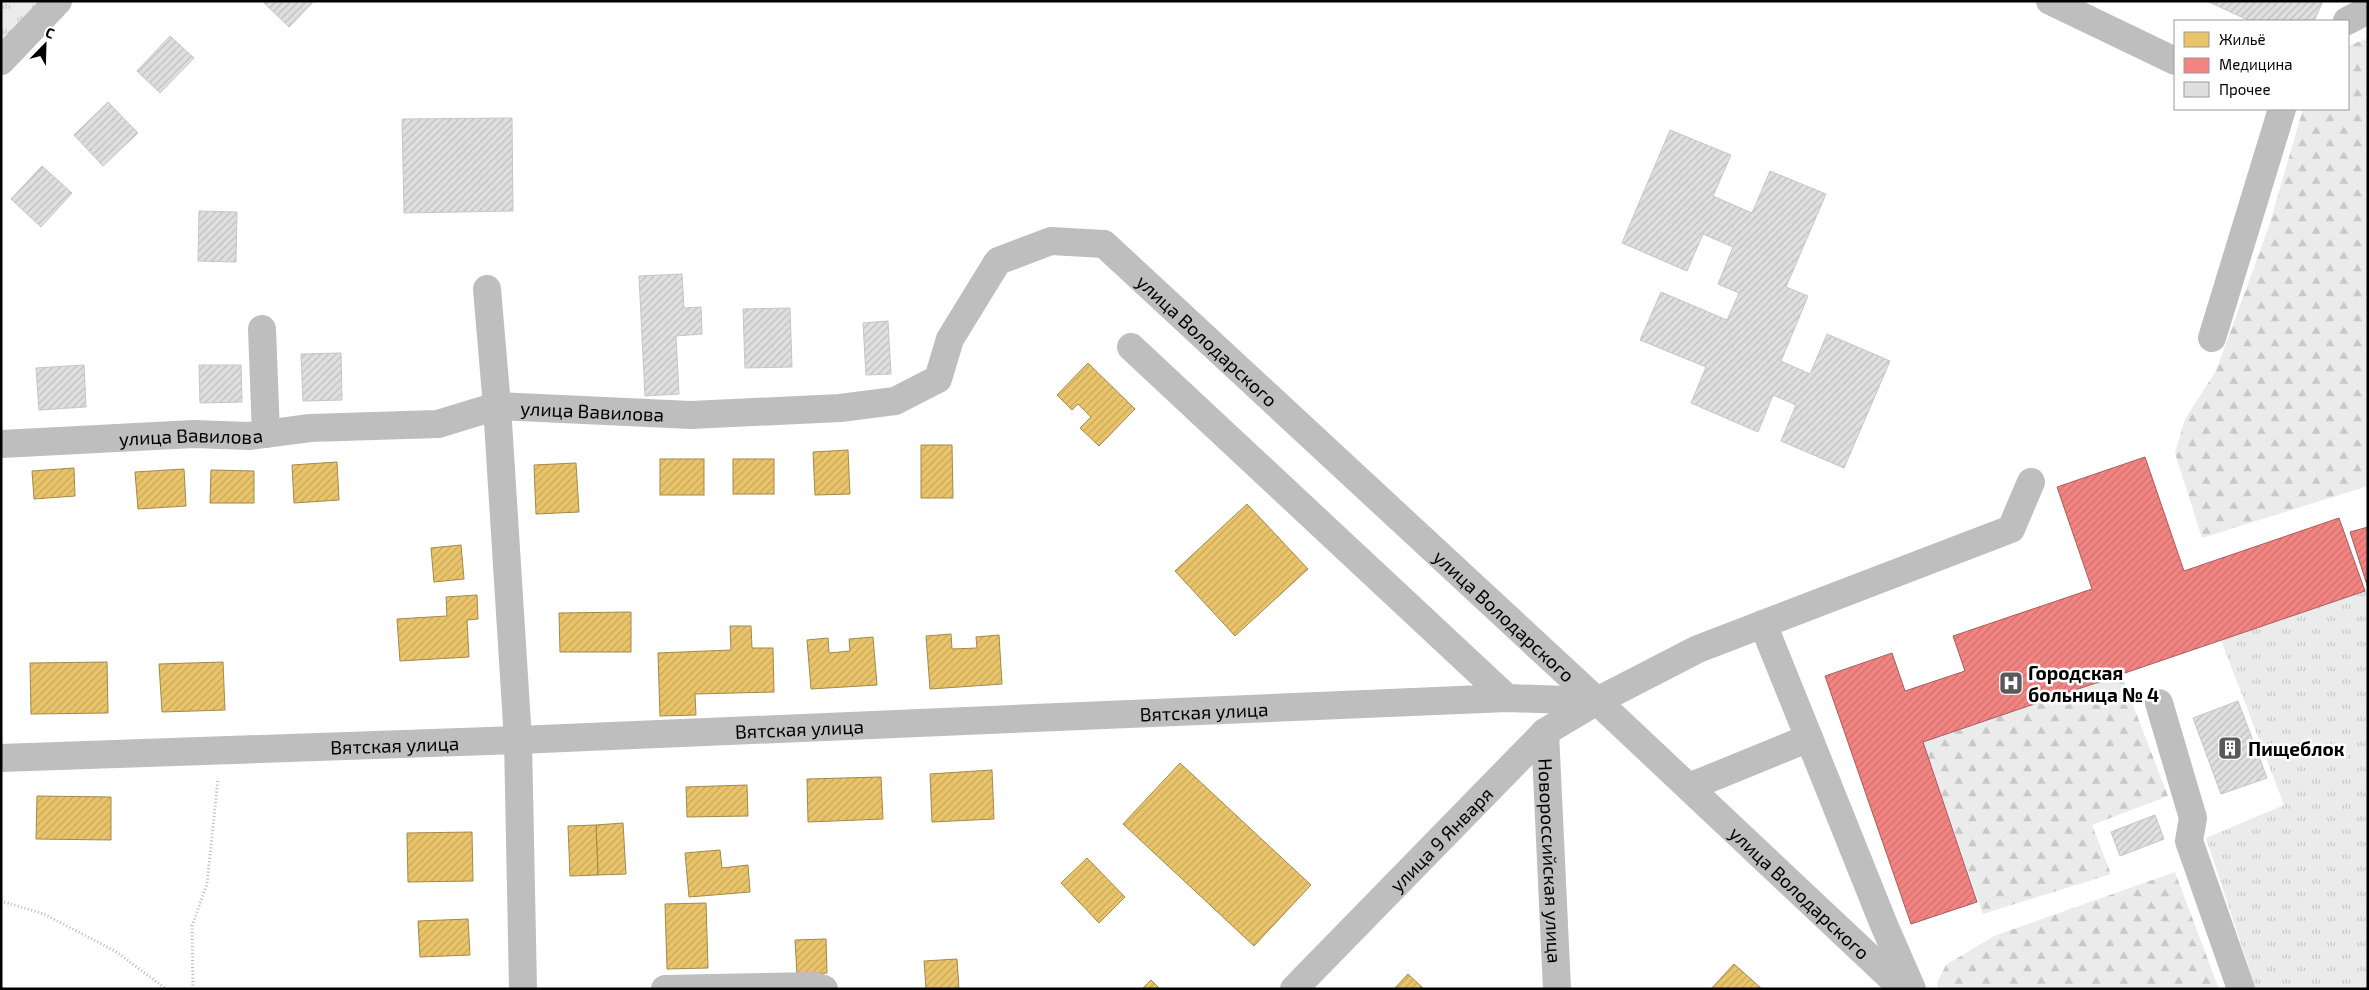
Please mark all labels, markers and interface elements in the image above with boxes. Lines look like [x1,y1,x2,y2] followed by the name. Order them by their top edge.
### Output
[20,20,70,70] north arrow
[2174,20,2349,110] legend
[43,23,57,42] text: С
[2219,30,2266,48] text: Жильё
[2219,55,2292,73] text: Медицина
[2219,80,2271,98] text: Прочее
[1132,269,1283,411] street label: улица Володарского
[520,396,665,425] street label: улица Вавилова
[118,422,264,450] street label: улица Вавилова
[1429,544,1580,686] street label: улица Володарского
[2028,661,2159,706] place label: Городская больница № 4
[1998,670,2024,696] hospital icon: Городская больница № 4
[1139,697,1269,725] street label: Вятская улица
[734,714,864,742] street label: Вятская улица
[330,731,460,758] street label: Вятская улица
[2217,735,2243,761] building icon: Пищеблок
[2248,737,2345,760] place label: Пищеблок
[1535,758,1567,964] street label: Новороссийская улица
[1384,781,1497,897] street label: улица 9 Января
[1725,821,1875,964] street label: улица Володарского

